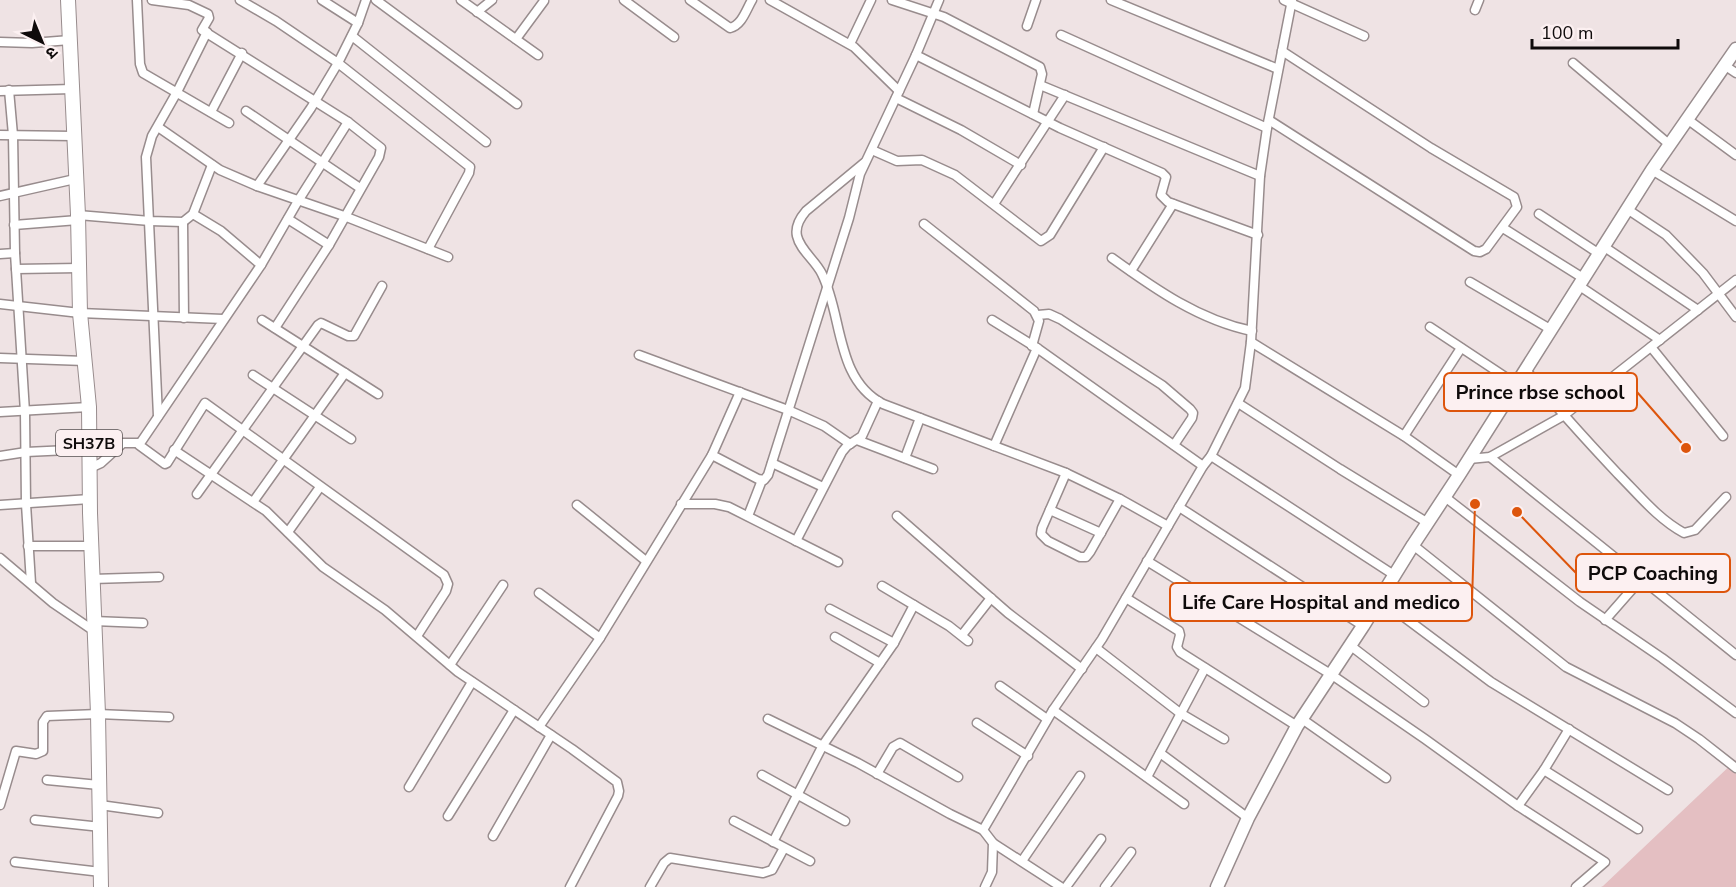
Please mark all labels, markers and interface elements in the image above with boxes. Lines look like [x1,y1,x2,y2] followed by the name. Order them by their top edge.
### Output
[12,12,72,72] north arrow
[1532,12,1678,50] scale bar
[1541,21,1593,45] text: 100 m
[40,41,62,64] text: उ
[1444,373,1637,411] callout: Prince rbse school
[1455,379,1625,406] text: Prince rbse school
[56,430,122,456] road number: SH37B
[1576,554,1730,592] callout: PCP Coaching
[1588,560,1718,587] text: PCP Coaching
[1170,583,1472,621] callout: Life Care Hospital and medico
[1182,589,1460,616] text: Life Care Hospital and medico

